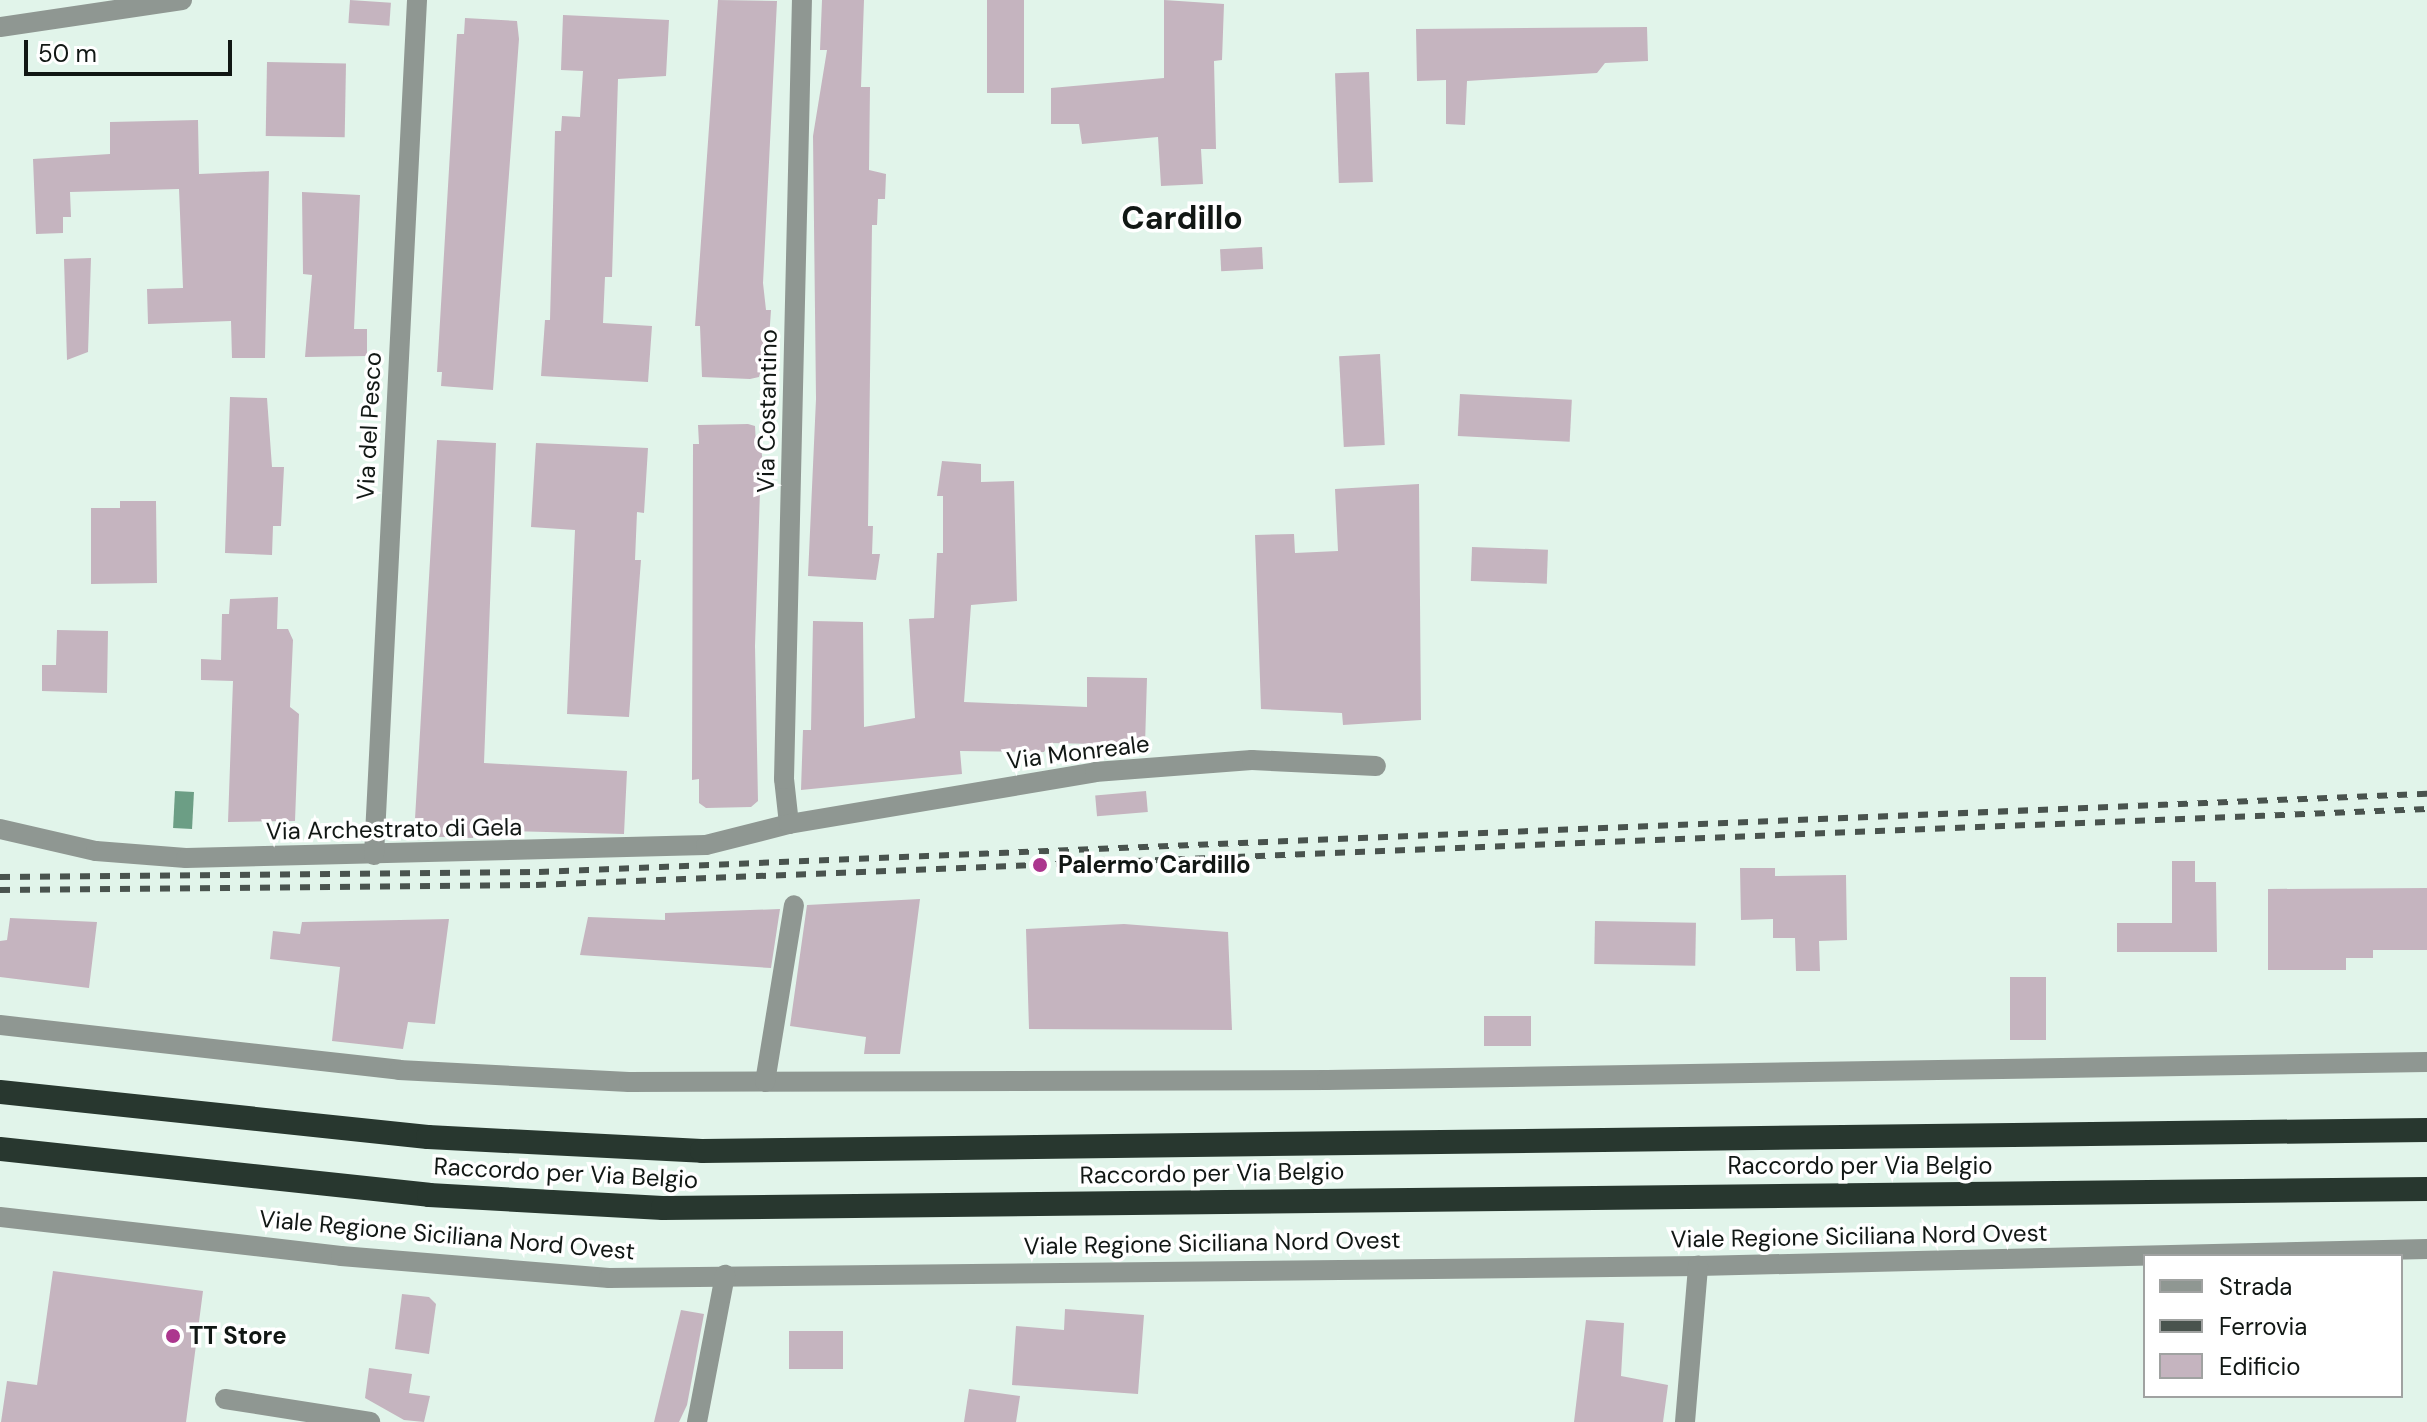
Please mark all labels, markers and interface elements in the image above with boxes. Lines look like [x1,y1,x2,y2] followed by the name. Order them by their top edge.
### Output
[28,24,236,74] scale bar
[38,38,97,69] text: 50 m
[1121,199,1243,237] district label: Cardillo
[751,329,783,493] street label: Via Costantino
[351,351,387,501] street label: Via del Pesco
[1005,729,1151,775] street label: Via Monreale
[266,812,522,846] street label: Via Archestrato di Gela
[1058,851,1251,879] place label: Palermo Cardillo
[1029,854,1051,876] marker: Palermo Cardillo
[433,1152,699,1194] street label: Raccordo per Via Belgio
[1728,1152,1992,1180] street label: Raccordo per Via Belgio
[1079,1156,1345,1190] street label: Raccordo per Via Belgio
[258,1204,636,1266] street label: Viale Regione Siciliana Nord Ovest
[1670,1218,2048,1254] street label: Viale Regione Siciliana Nord Ovest
[1023,1225,1401,1261] street label: Viale Regione Siciliana Nord Ovest
[2143,1254,2403,1398] legend
[2219,1271,2292,1302] text: Strada
[2219,1311,2307,1342] text: Ferrovia
[189,1322,287,1350] place label: TT Store
[164,1327,182,1345] marker: TT Store
[2219,1351,2301,1382] text: Edificio

